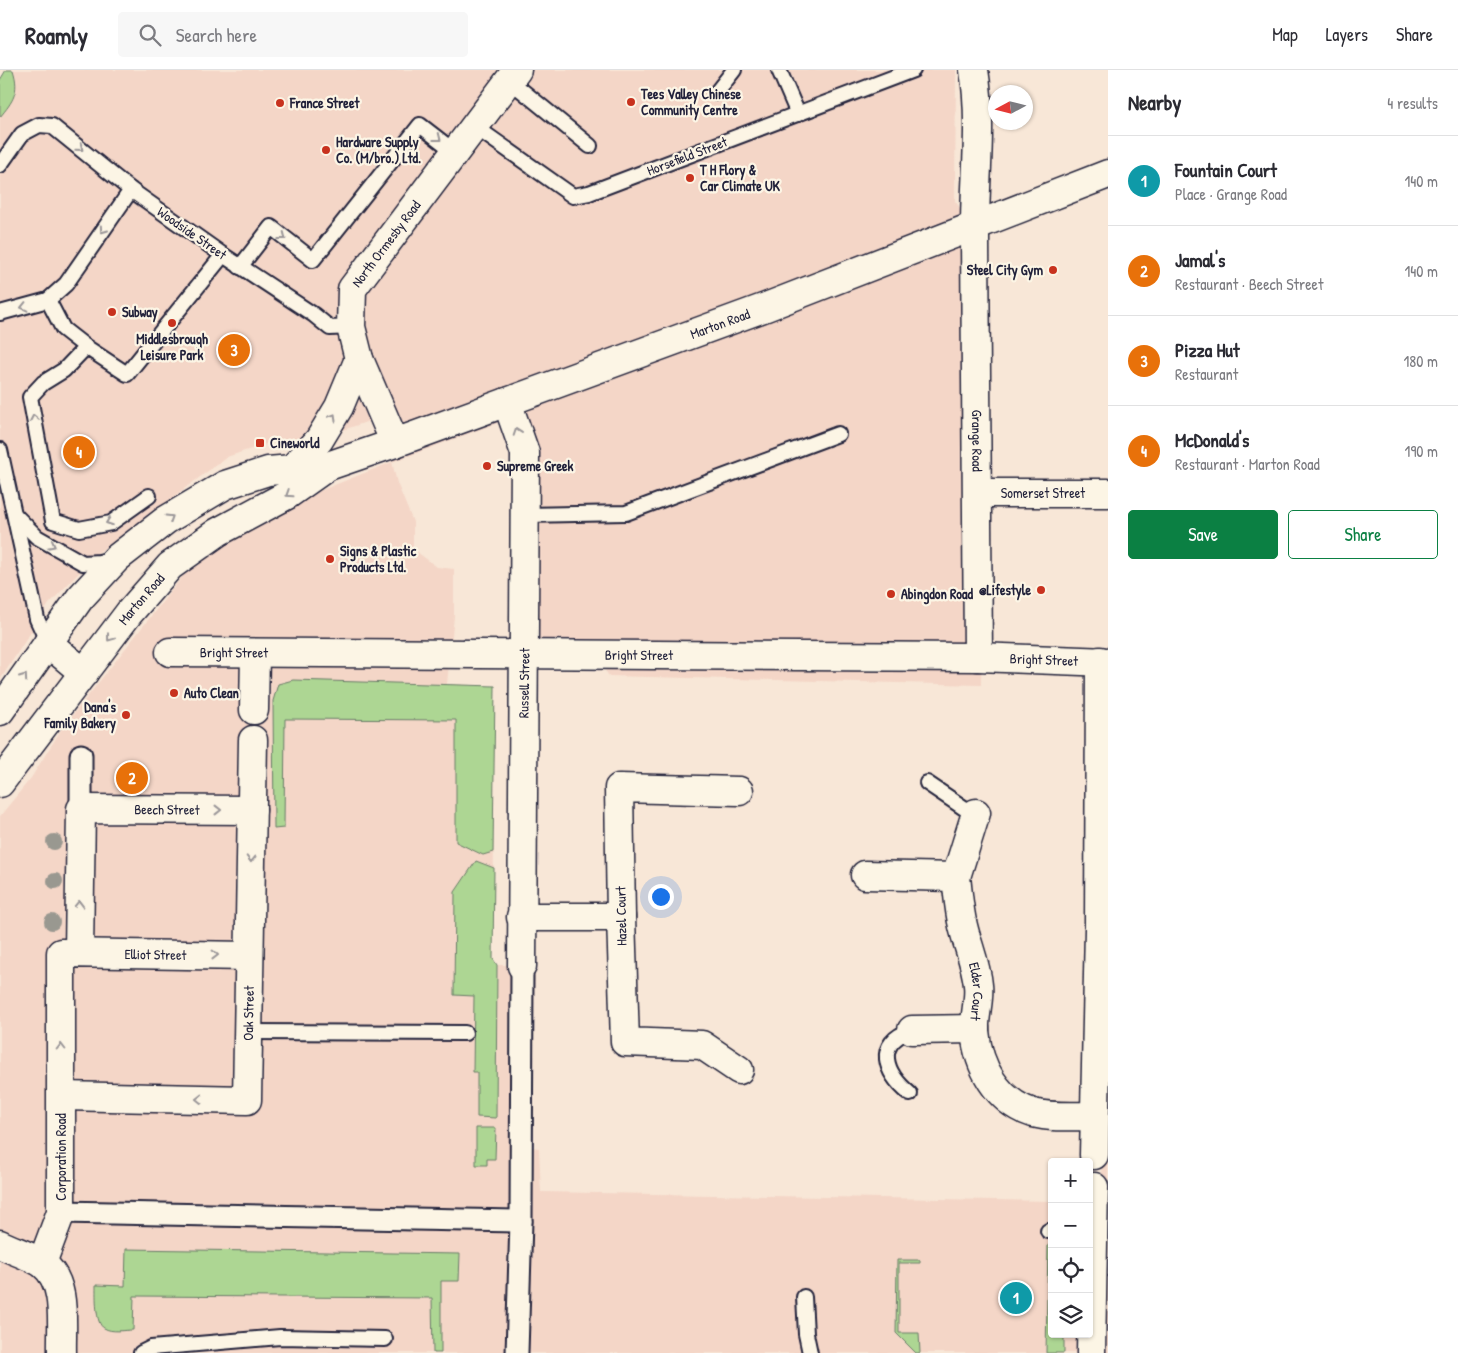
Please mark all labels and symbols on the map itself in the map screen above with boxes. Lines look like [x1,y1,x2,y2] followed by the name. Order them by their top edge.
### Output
[640,84,741,121] place label: Tees Valley Chinese Community Centre
[988,85,1033,130] north arrow
[289,93,360,112] place label: France Street
[625,96,637,108] marker: Tees Valley Chinese Community Centre
[274,97,286,109] marker: France Street
[644,131,730,180] street label: Horsefield Street
[336,132,421,167] place label: Hardware Supply Co. (M/bro.) Ltd.
[432,133,441,142] one-way arrow
[74,143,83,151] one-way arrow
[320,144,332,156] marker: Hardware Supply Co. (M/bro.) Ltd.
[699,160,781,195] place label: T H Flory & Car Climate UK
[684,172,696,184] marker: T H Flory & Car Climate UK
[347,196,425,291] street label: North Ormesby Road
[154,202,231,264] street label: Woodside Street
[100,224,109,234] one-way arrow
[278,231,287,240] one-way arrow
[967,260,1043,281] place label: Steel City Gym
[1047,264,1059,276] marker: Steel City Gym
[20,301,29,312] one-way arrow
[122,302,158,323] place label: Subway
[687,304,753,343] street label: Marton Road
[106,306,118,318] marker: Subway
[166,317,178,329] marker: Middlesbrough Leisure Park
[136,329,208,364] place label: Middlesbrough Leisure Park
[218,331,250,369] pin: 3
[967,410,987,472] street label: Grange Road
[29,413,39,422] one-way arrow
[326,413,336,422] one-way arrow
[513,429,523,437] one-way arrow
[63,433,95,471] pin: 4
[270,433,320,452] place label: Cineworld
[254,437,266,449] marker: Cineworld
[497,456,574,477] place label: Supreme Greek
[481,460,493,472] marker: Supreme Greek
[1001,483,1085,502] street label: Somerset Street
[285,488,294,497] one-way arrow
[164,515,173,525] one-way arrow
[105,516,114,526] one-way arrow
[46,539,55,549] one-way arrow
[340,541,417,576] place label: Signs & Plastic Products Ltd.
[324,553,336,565] marker: Signs & Plastic Products Ltd.
[113,569,169,628] street label: Marton Road
[979,580,1031,601] place label: @Lifestyle
[901,584,973,605] place label: Abingdon Road
[1035,584,1047,596] marker: @Lifestyle
[885,588,897,600] marker: Abingdon Road
[107,632,116,642] one-way arrow
[200,642,268,662] street label: Bright Street
[605,645,673,665] street label: Bright Street
[513,648,534,718] street label: Russell Street
[1009,648,1079,670] street label: Bright Street
[18,673,27,683] one-way arrow
[184,683,239,702] place label: Auto Clean
[168,687,180,699] marker: Auto Clean
[43,697,117,734] place label: Dana's Family Bakery
[120,709,132,721] marker: Dana's Family Bakery
[116,759,148,797] pin: 2
[134,799,200,819] street label: Beech Street
[214,805,222,815] one-way arrow
[246,856,256,863] one-way arrow
[648,884,674,910] your location
[610,886,631,946] street label: Hazel Court
[74,900,85,908] one-way arrow
[125,944,187,964] street label: Elliot Street
[212,950,219,960] one-way arrow
[965,960,988,1022] street label: Elder Court
[238,985,258,1041] street label: Oak Street
[56,1043,66,1050] one-way arrow
[194,1094,202,1104] one-way arrow
[51,1113,71,1201] street label: Corporation Road
[1000,1279,1032,1317] pin: 1

